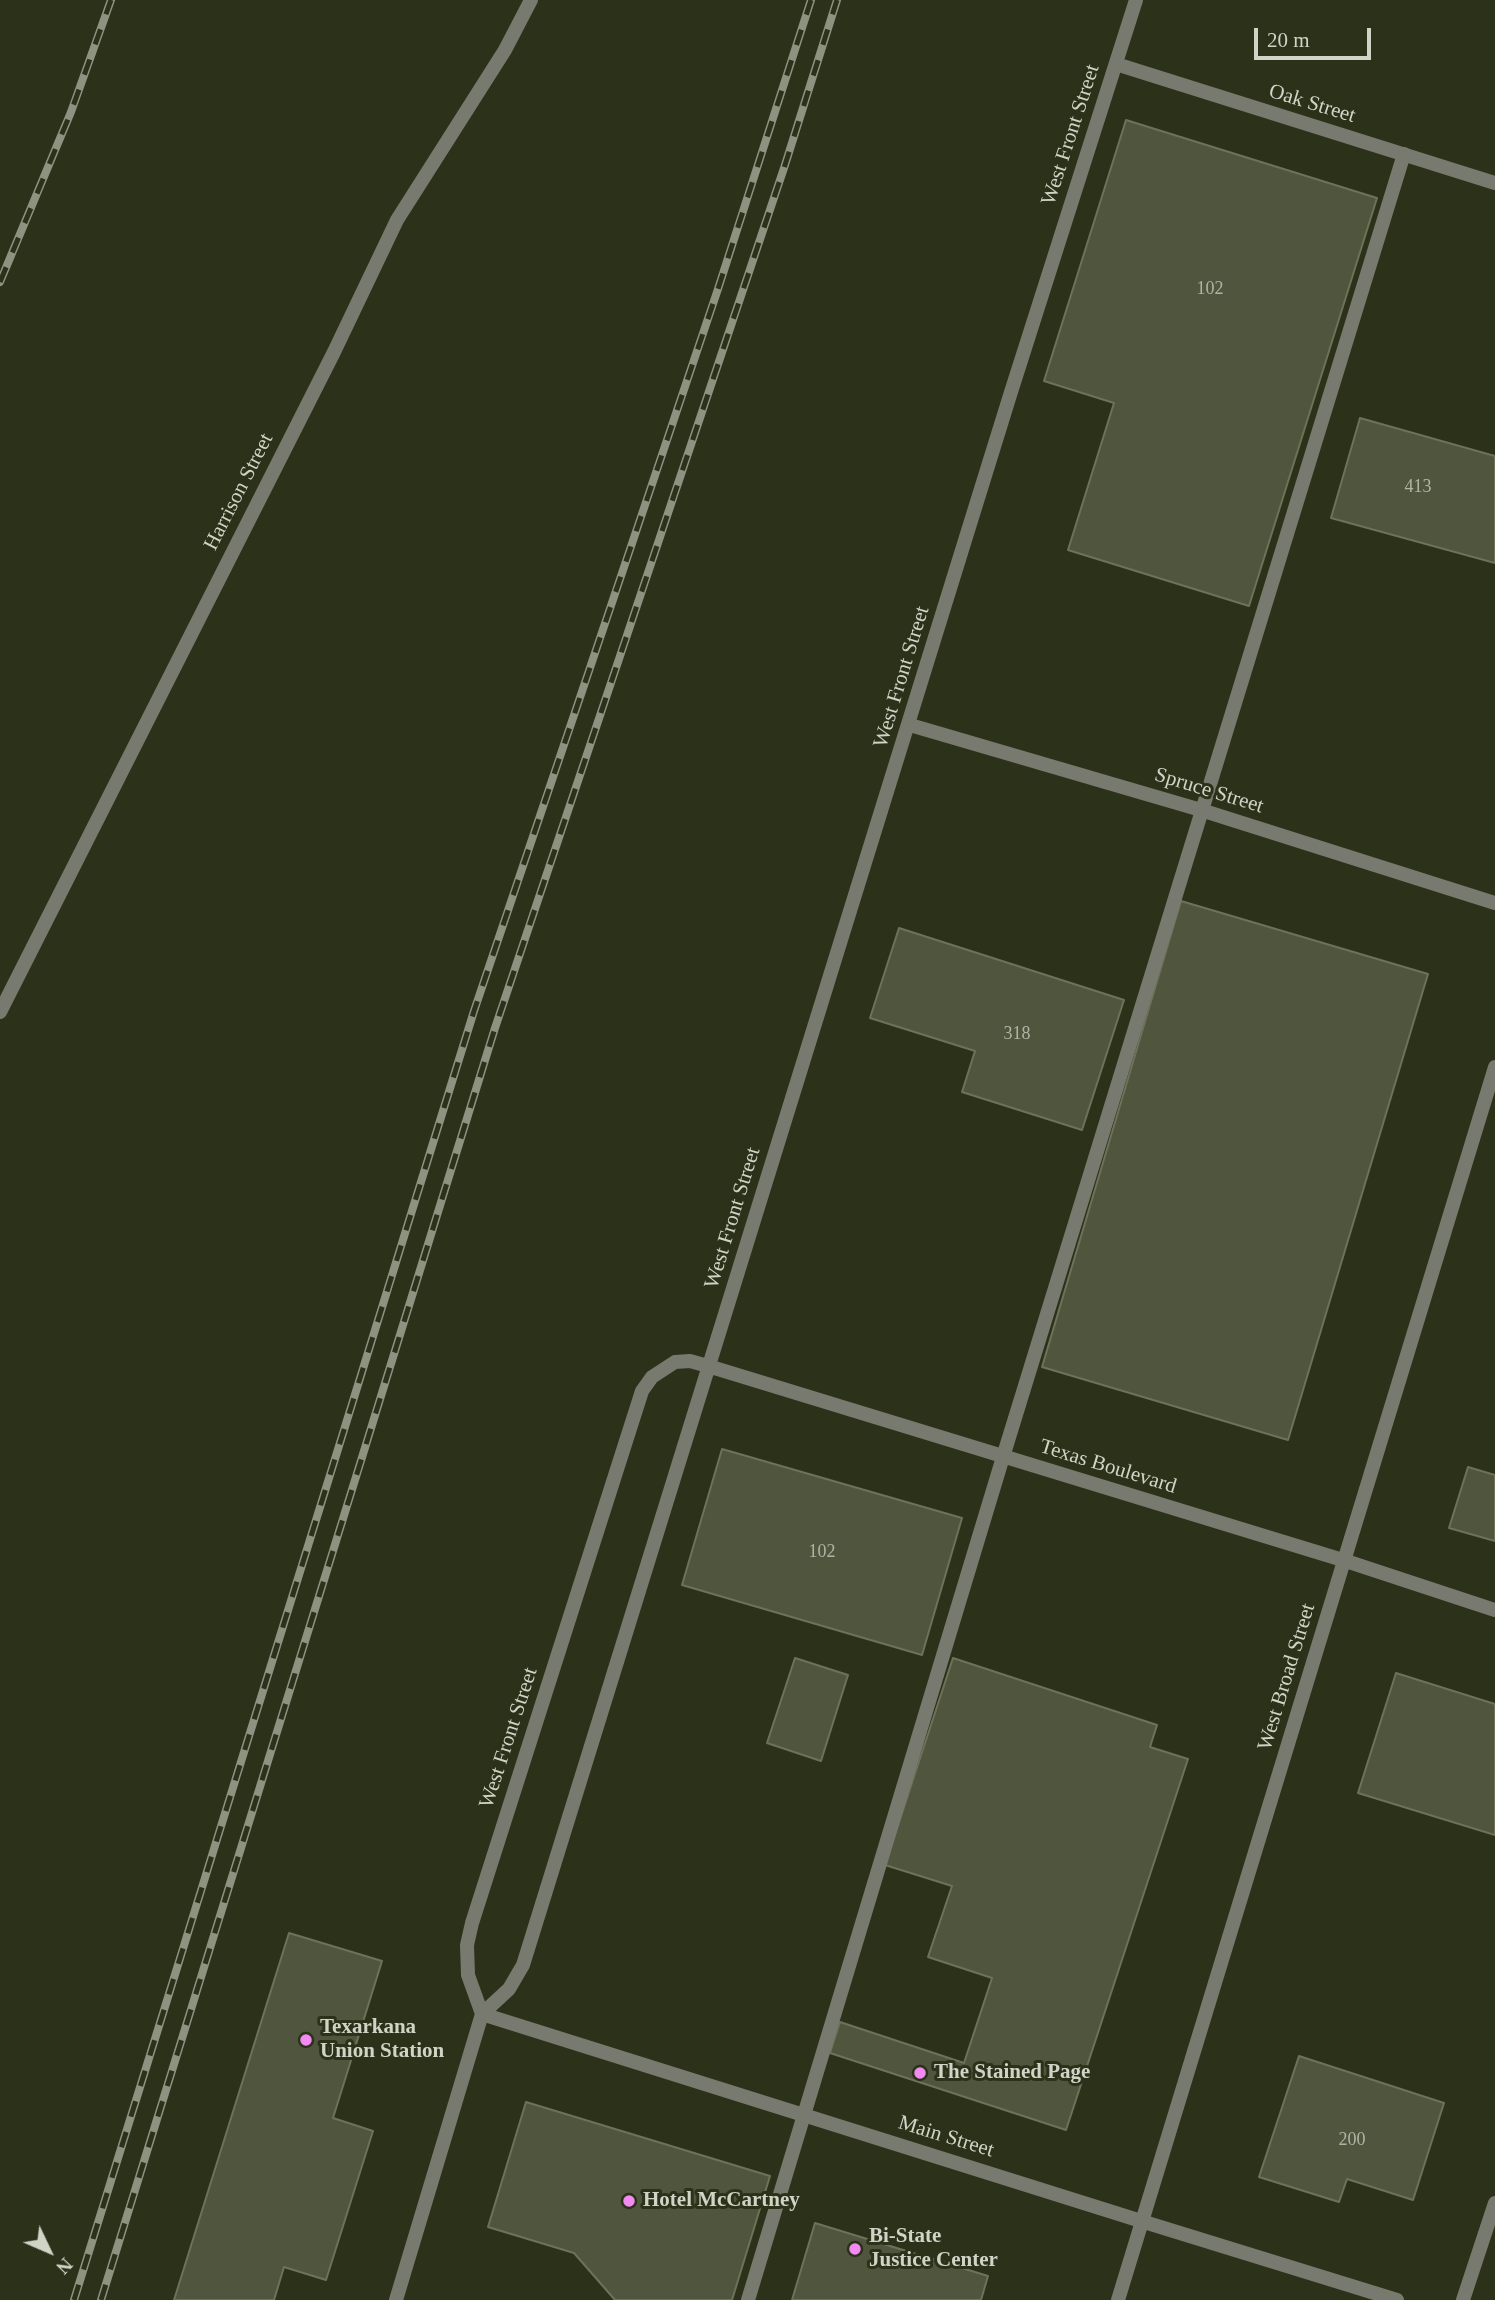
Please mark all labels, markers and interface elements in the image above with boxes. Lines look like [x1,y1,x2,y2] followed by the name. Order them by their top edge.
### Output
[1257,14,1374,58] scale bar
[1267,28,1310,52] text: 20 m
[1036,61,1106,209] street label: West Front Street
[1266,79,1358,129] street label: Oak Street
[1196,278,1224,300] house number: 102
[199,429,279,555] street label: Harrison Street
[1405,476,1432,498] house number: 413
[869,603,935,751] street label: West Front Street
[1152,762,1266,820] street label: Spruce Street
[1004,1023,1030,1045] house number: 318
[700,1144,766,1292] street label: West Front Street
[1037,1434,1179,1500] street label: Texas Boulevard
[808,1541,836,1563] house number: 102
[1253,1601,1321,1753] street label: West Broad Street
[474,1664,544,1812] street label: West Front Street
[320,2015,444,2065] place label: Texarkana Union Station
[298,2032,314,2048] marker: Texarkana Union Station
[934,2060,1090,2086] place label: The Stained Page
[912,2065,928,2081] marker: The Stained Page
[895,2111,997,2163] street label: Main Street
[1338,2129,1366,2151] house number: 200
[643,2188,800,2214] place label: Hotel McCartney
[621,2193,637,2209] marker: Hotel McCartney
[14,2216,84,2286] north arrow
[869,2224,998,2274] place label: Bi-State Justice Center
[847,2241,863,2257] marker: Bi-State Justice Center
[52,2254,77,2278] text: N

